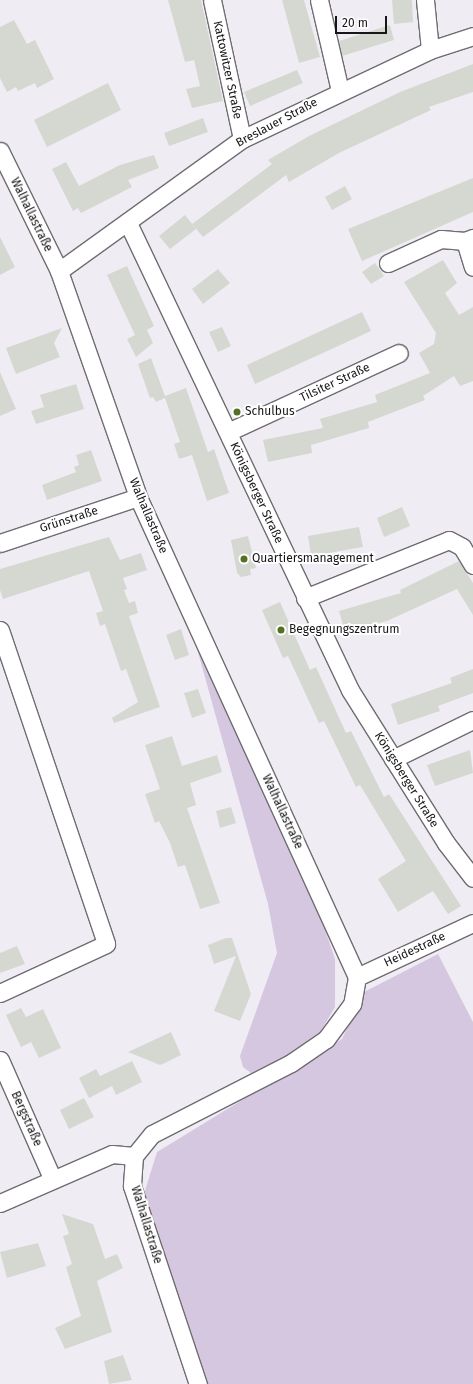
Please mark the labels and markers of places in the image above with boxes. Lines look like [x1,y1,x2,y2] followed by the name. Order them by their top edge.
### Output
[245,405,295,419] place label: Schulbus
[232,407,242,417] marker: Schulbus
[252,552,374,566] place label: Quartiersmanagement
[239,554,249,564] marker: Quartiersmanagement
[289,623,399,637] place label: Begegnungszentrum
[276,625,286,635] marker: Begegnungszentrum

